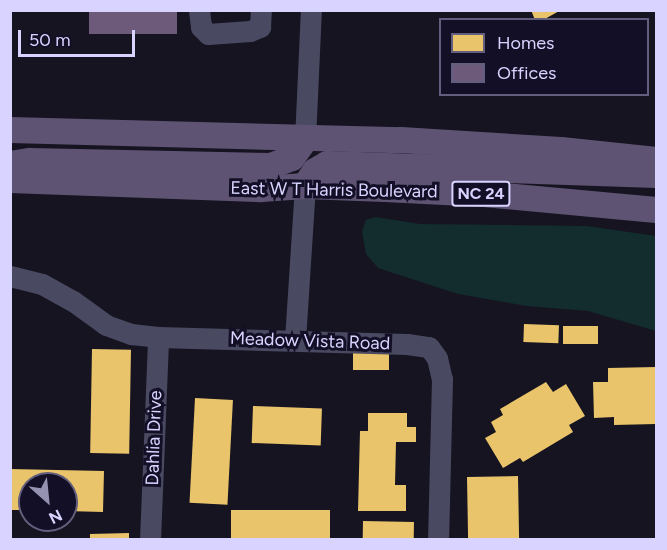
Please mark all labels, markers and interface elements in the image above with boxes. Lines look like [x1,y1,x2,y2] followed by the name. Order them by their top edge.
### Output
[21,18,138,56] scale bar
[439,18,649,96] legend
[29,29,71,51] text: 50 m
[497,32,555,54] text: Homes
[497,62,556,84] text: Offices
[230,177,438,203] street label: East W T Harris Boulevard
[451,181,511,207] road number: NC 24
[229,327,391,355] street label: Meadow Vista Road
[142,390,166,486] street label: Dahlia Drive
[18,472,78,532] north arrow
[46,505,65,528] text: N

